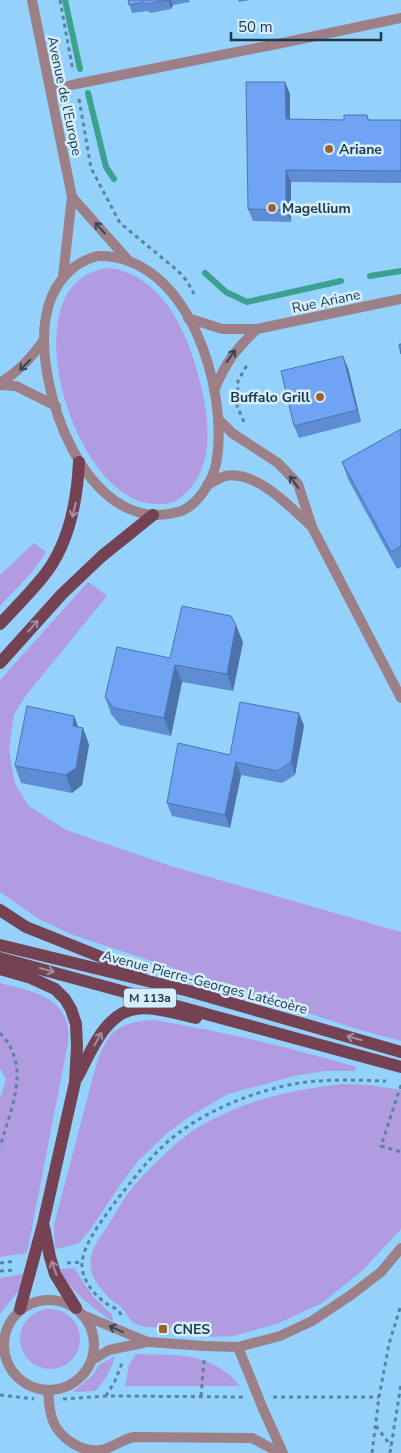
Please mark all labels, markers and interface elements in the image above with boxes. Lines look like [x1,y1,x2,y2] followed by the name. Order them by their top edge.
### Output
[231,10,381,42] scale bar
[238,17,273,37] text: 50 m
[43,35,86,158] street label: Avenue de l'Europe
[339,140,382,159] place label: Ariane
[323,143,335,155] marker: Ariane
[282,199,351,218] place label: Magellium
[266,202,278,214] marker: Magellium
[94,222,106,235] one-way arrow
[290,285,362,318] street label: Rue Ariane
[226,350,236,364] one-way arrow
[19,358,31,371] one-way arrow
[230,388,311,407] place label: Buffalo Grill
[314,391,326,403] marker: Buffalo Grill
[289,475,299,489] one-way arrow
[69,502,78,518] one-way arrow
[27,620,39,633] one-way arrow
[100,946,310,1019] street label: Avenue Pierre-Georges Latécoère
[39,966,55,975] one-way arrow
[124,988,176,1008] road number: M 113a
[93,1032,103,1047] one-way arrow
[347,1033,363,1043] one-way arrow
[49,1261,58,1277] one-way arrow
[173,1320,210,1339] place label: CNES
[157,1323,169,1335] marker: CNES
[109,1324,124,1334] one-way arrow

